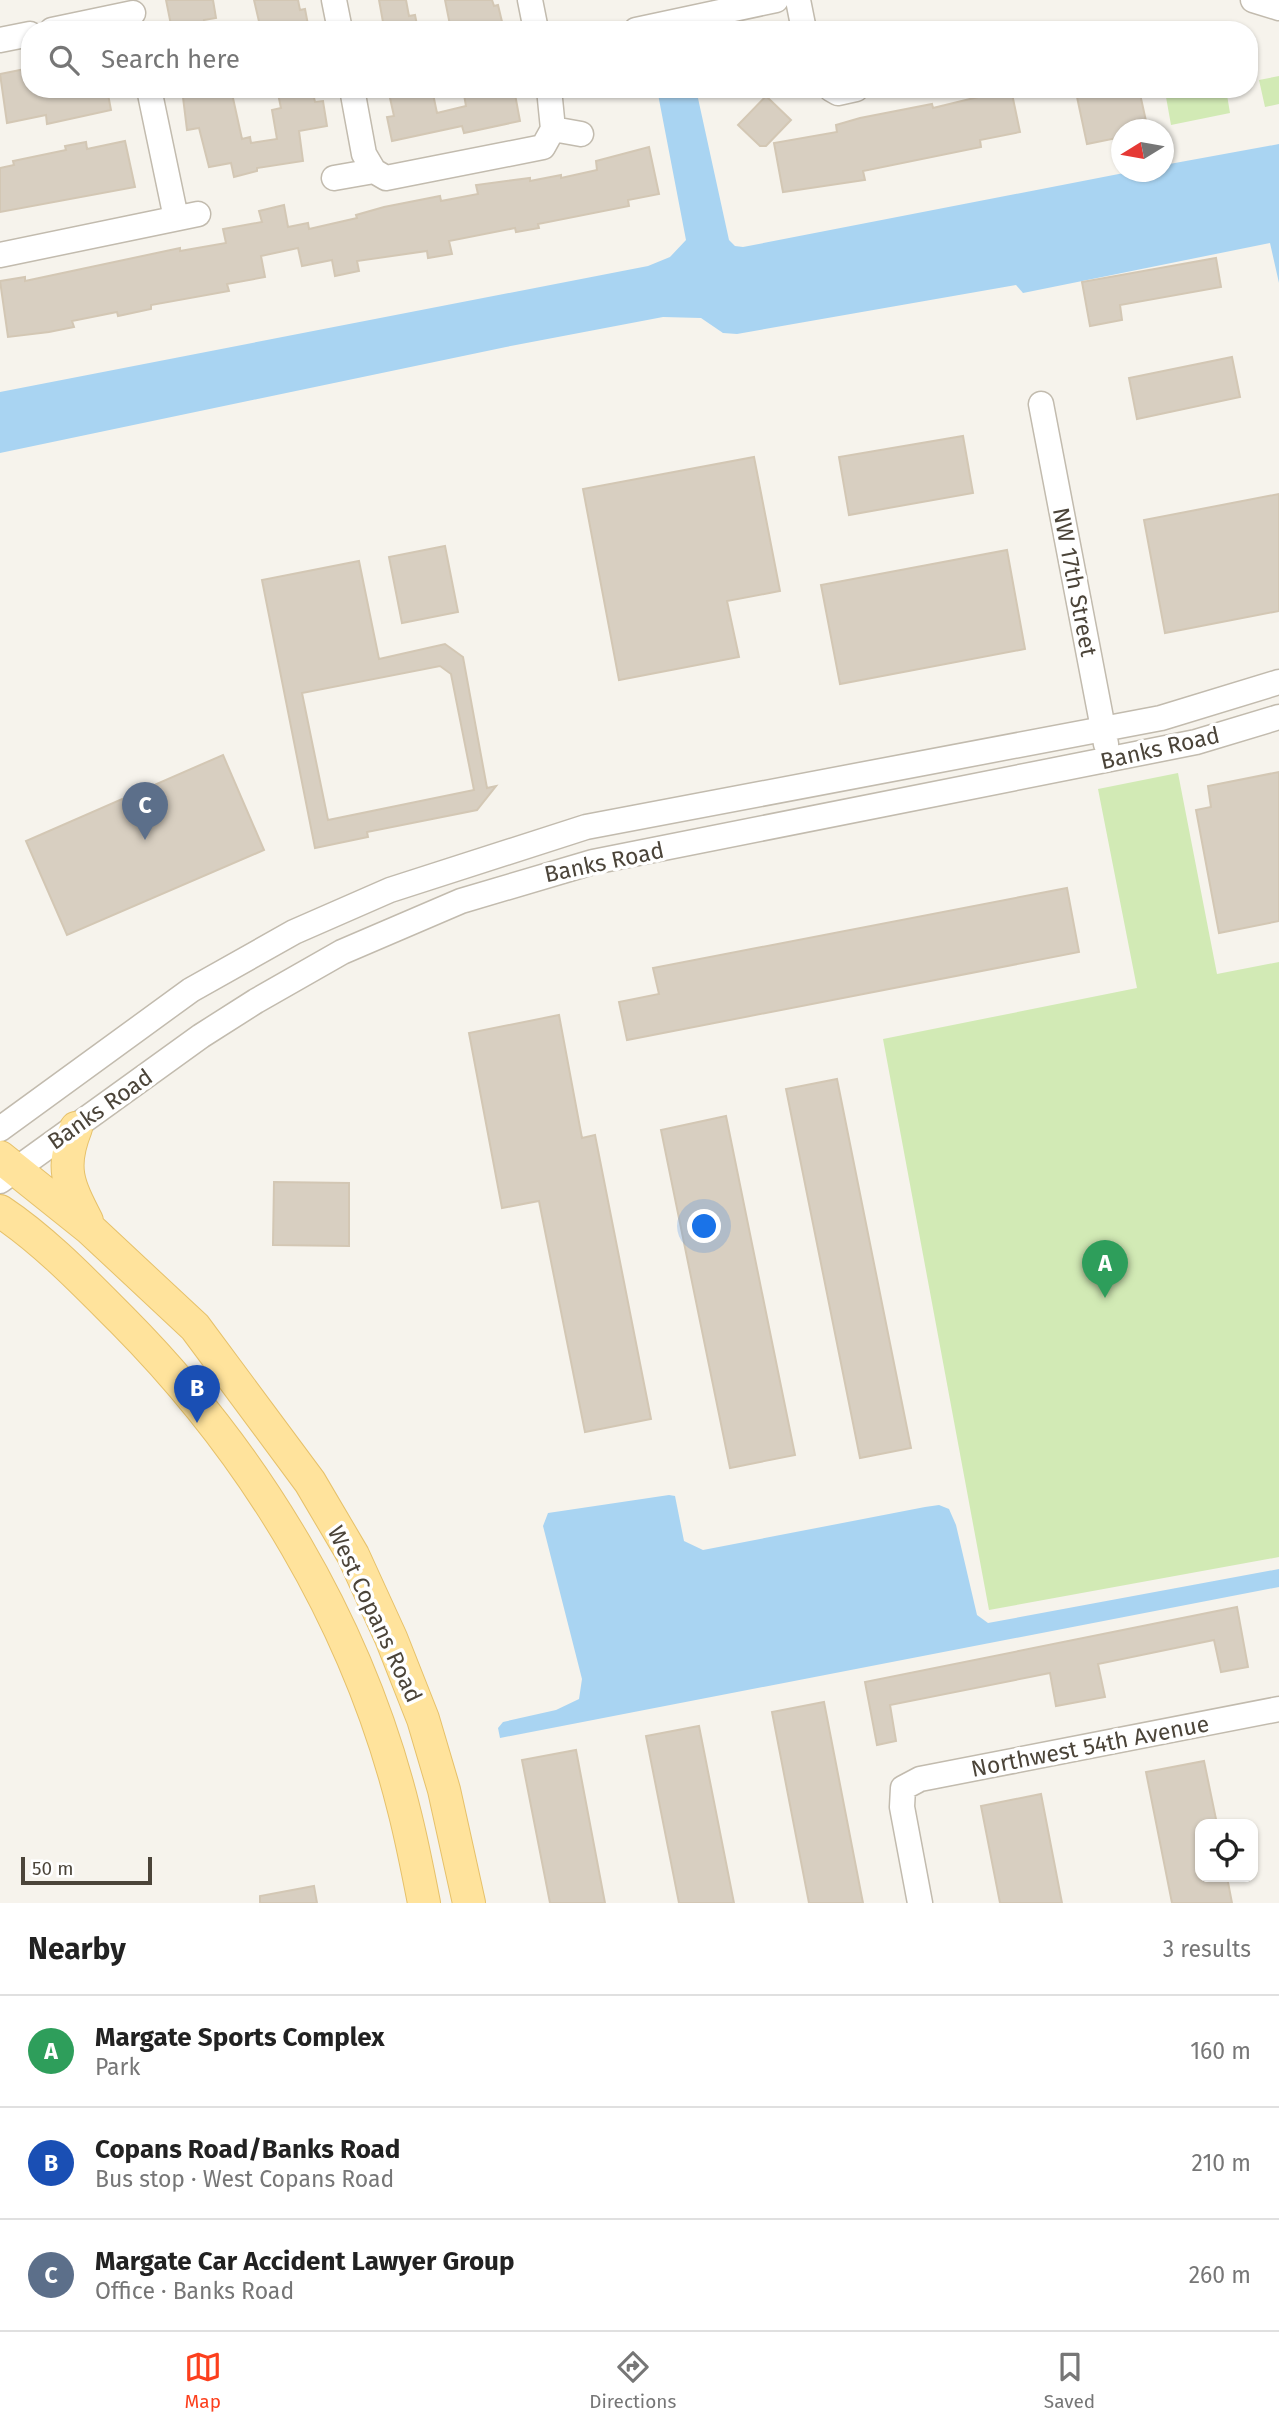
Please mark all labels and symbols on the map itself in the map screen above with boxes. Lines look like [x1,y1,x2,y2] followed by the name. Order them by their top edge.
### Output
[1111,119,1174,182] north arrow
[1047,505,1103,660] street label: NW 17th Street
[1098,721,1222,775] street label: Banks Road
[122,782,168,840] pin: C
[542,836,666,888] street label: Banks Road
[42,1063,158,1155] street label: Banks Road
[687,1209,721,1243] your location
[1082,1240,1128,1298] pin: A
[174,1365,220,1423] pin: B
[322,1521,428,1707] street label: West Copans Road
[969,1709,1211,1783] street label: Northwest 54th Avenue
[21,1854,152,1886] scale bar

